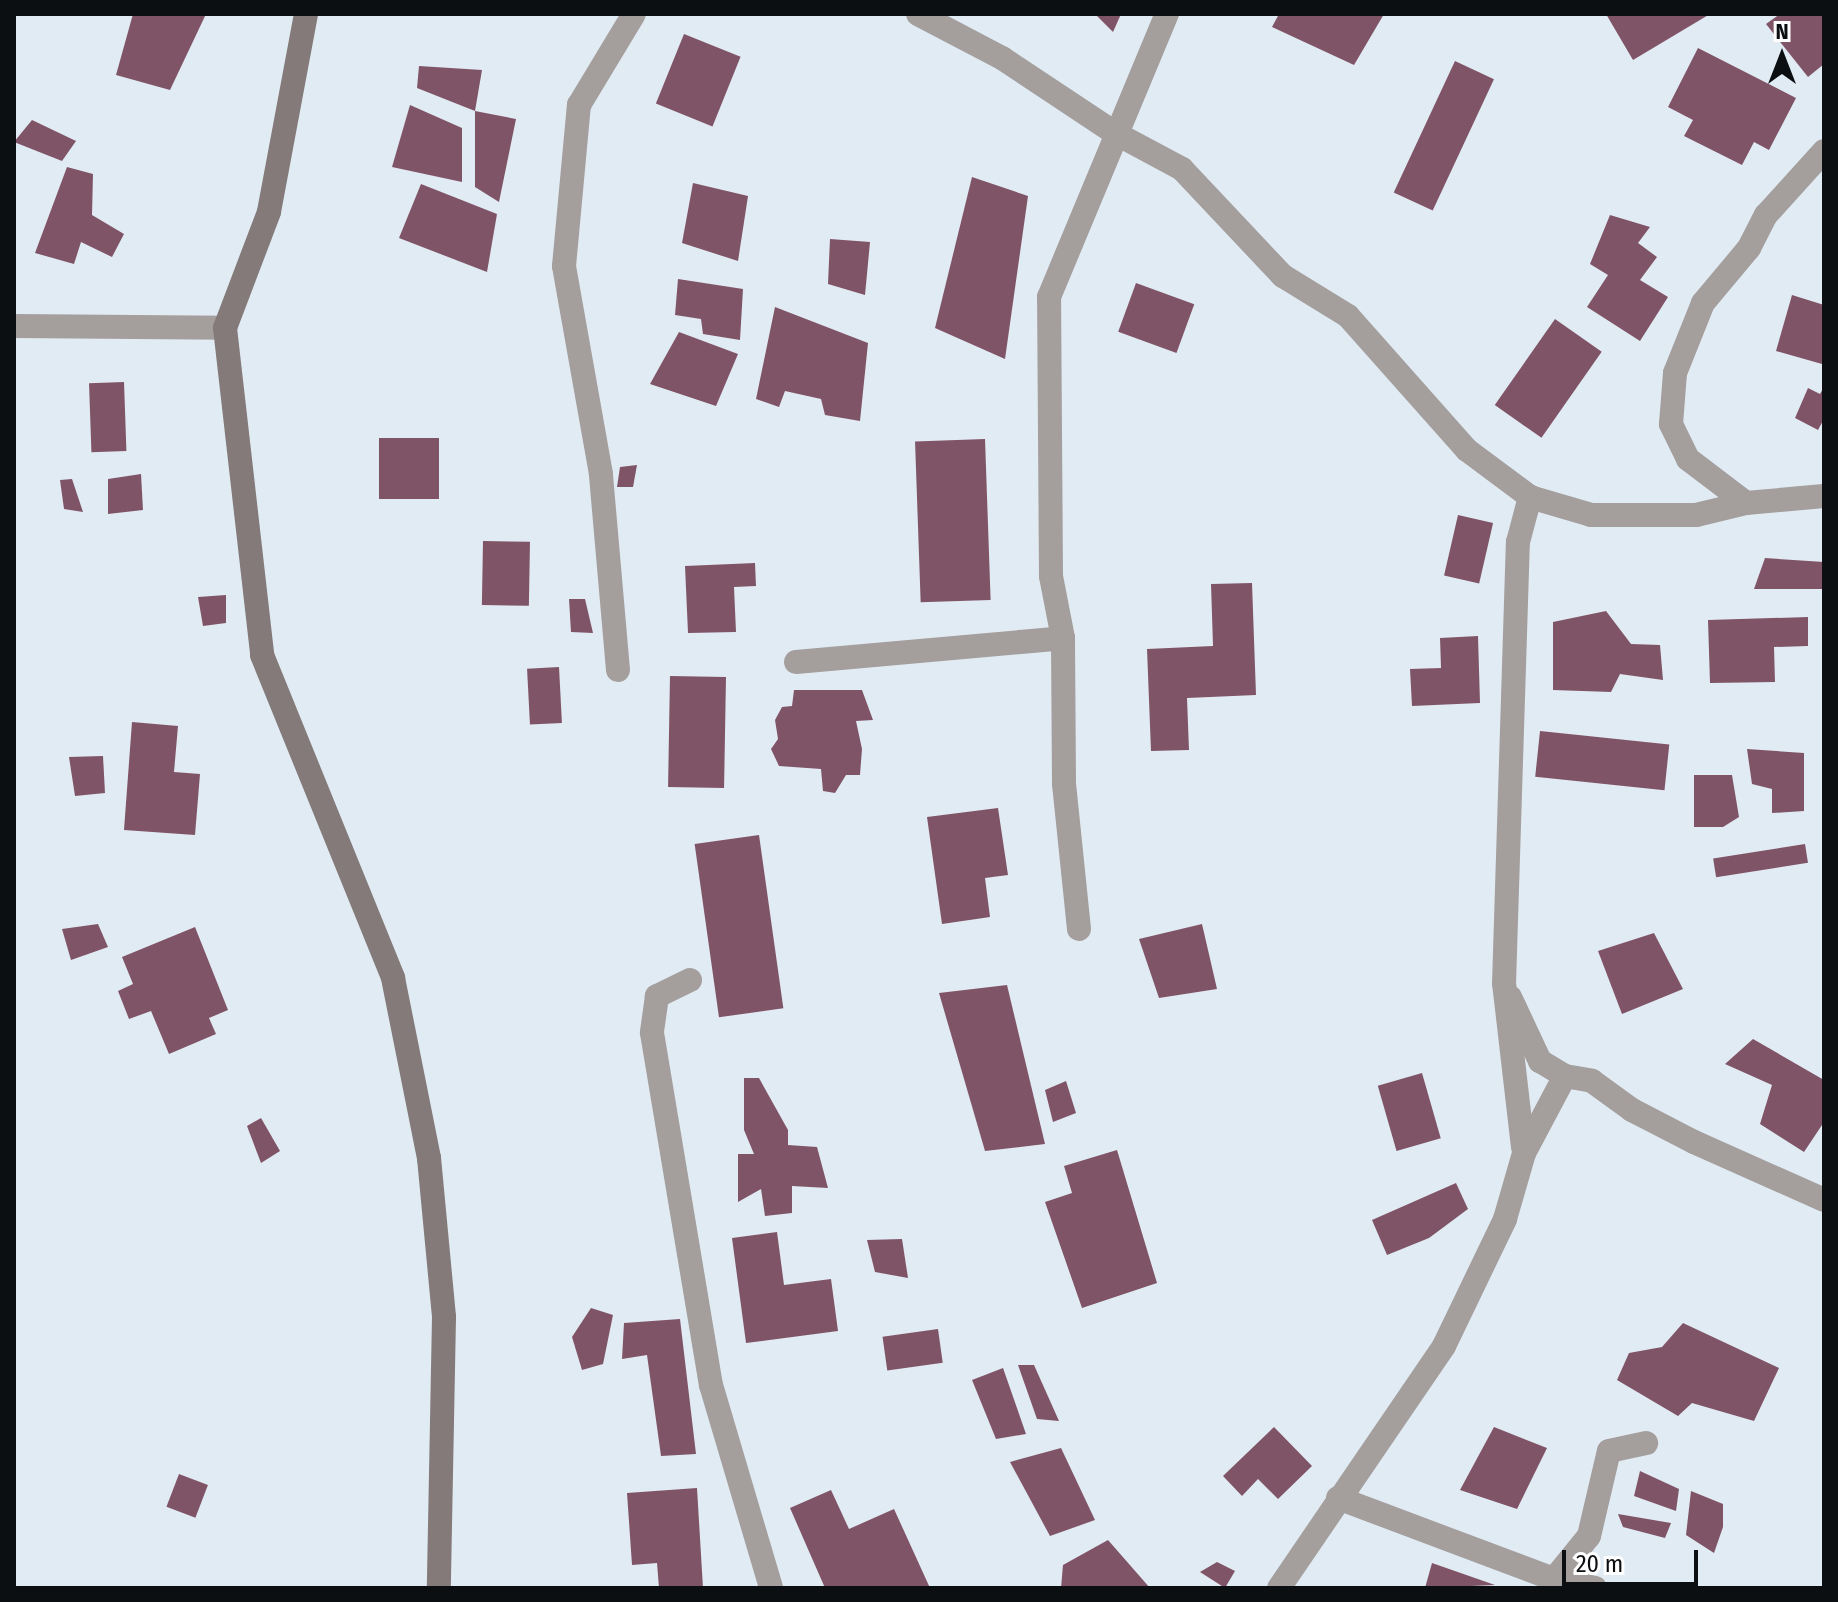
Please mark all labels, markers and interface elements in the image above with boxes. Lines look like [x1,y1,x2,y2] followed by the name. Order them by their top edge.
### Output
[1742,16,1822,96] north arrow
[1775,18,1789,45] text: N
[1566,1534,1702,1584] scale bar
[1576,1550,1623,1578] text: 20 m

